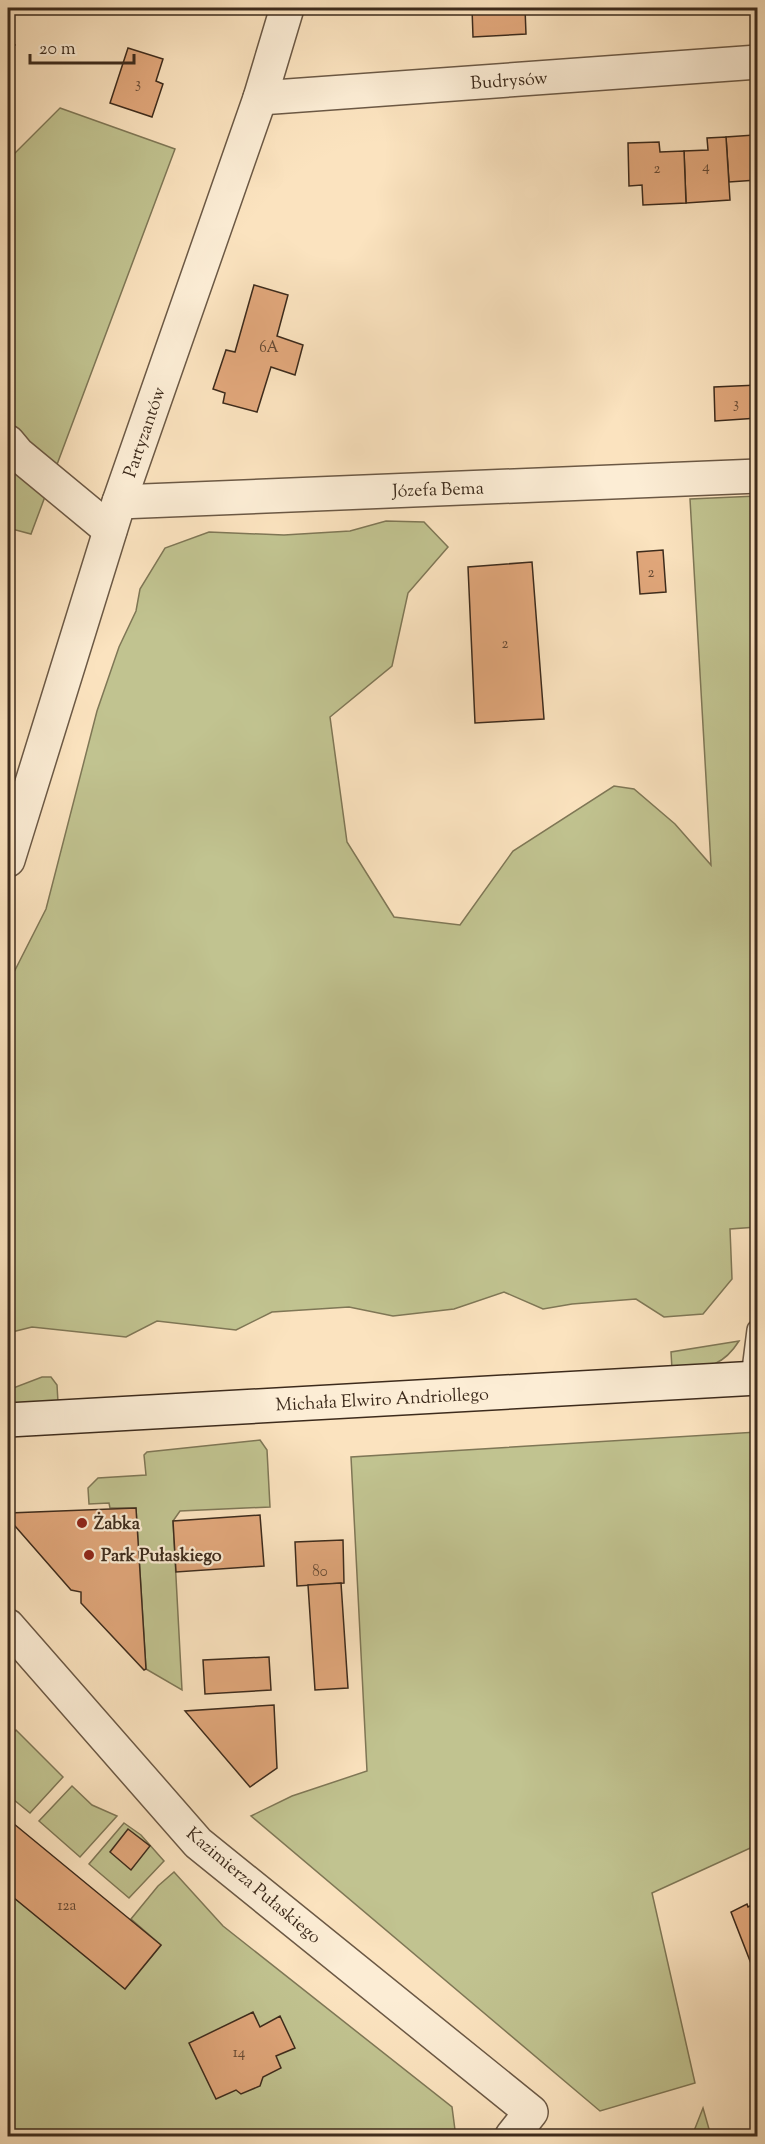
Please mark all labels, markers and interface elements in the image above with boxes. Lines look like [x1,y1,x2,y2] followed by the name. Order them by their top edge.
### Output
[30,27,134,65] scale bar
[39,37,76,63] text: 20 m
[470,66,549,98] street label: Budrysów
[135,74,141,95] house number: 3
[702,157,710,178] house number: 4
[653,159,661,180] house number: 2
[259,338,279,359] house number: 6A
[118,383,174,481] street label: Partyzantów
[733,394,739,415] house number: 3
[391,476,484,506] street label: Józefa Bema
[647,563,655,584] house number: 2
[501,634,509,655] house number: 2
[275,1382,490,1420] street label: Michała Elwiro Andriollego
[94,1511,141,1538] place label: Żabka
[75,1516,89,1530] marker: Żabka
[101,1544,222,1570] place label: Park Pułaskiego
[82,1548,96,1562] marker: Park Pułaskiego
[312,1562,328,1583] house number: 80
[179,1822,326,1951] street label: Kazimierza Pułaskiego
[57,1896,77,1917] house number: 12a
[233,2043,246,2064] house number: 14

